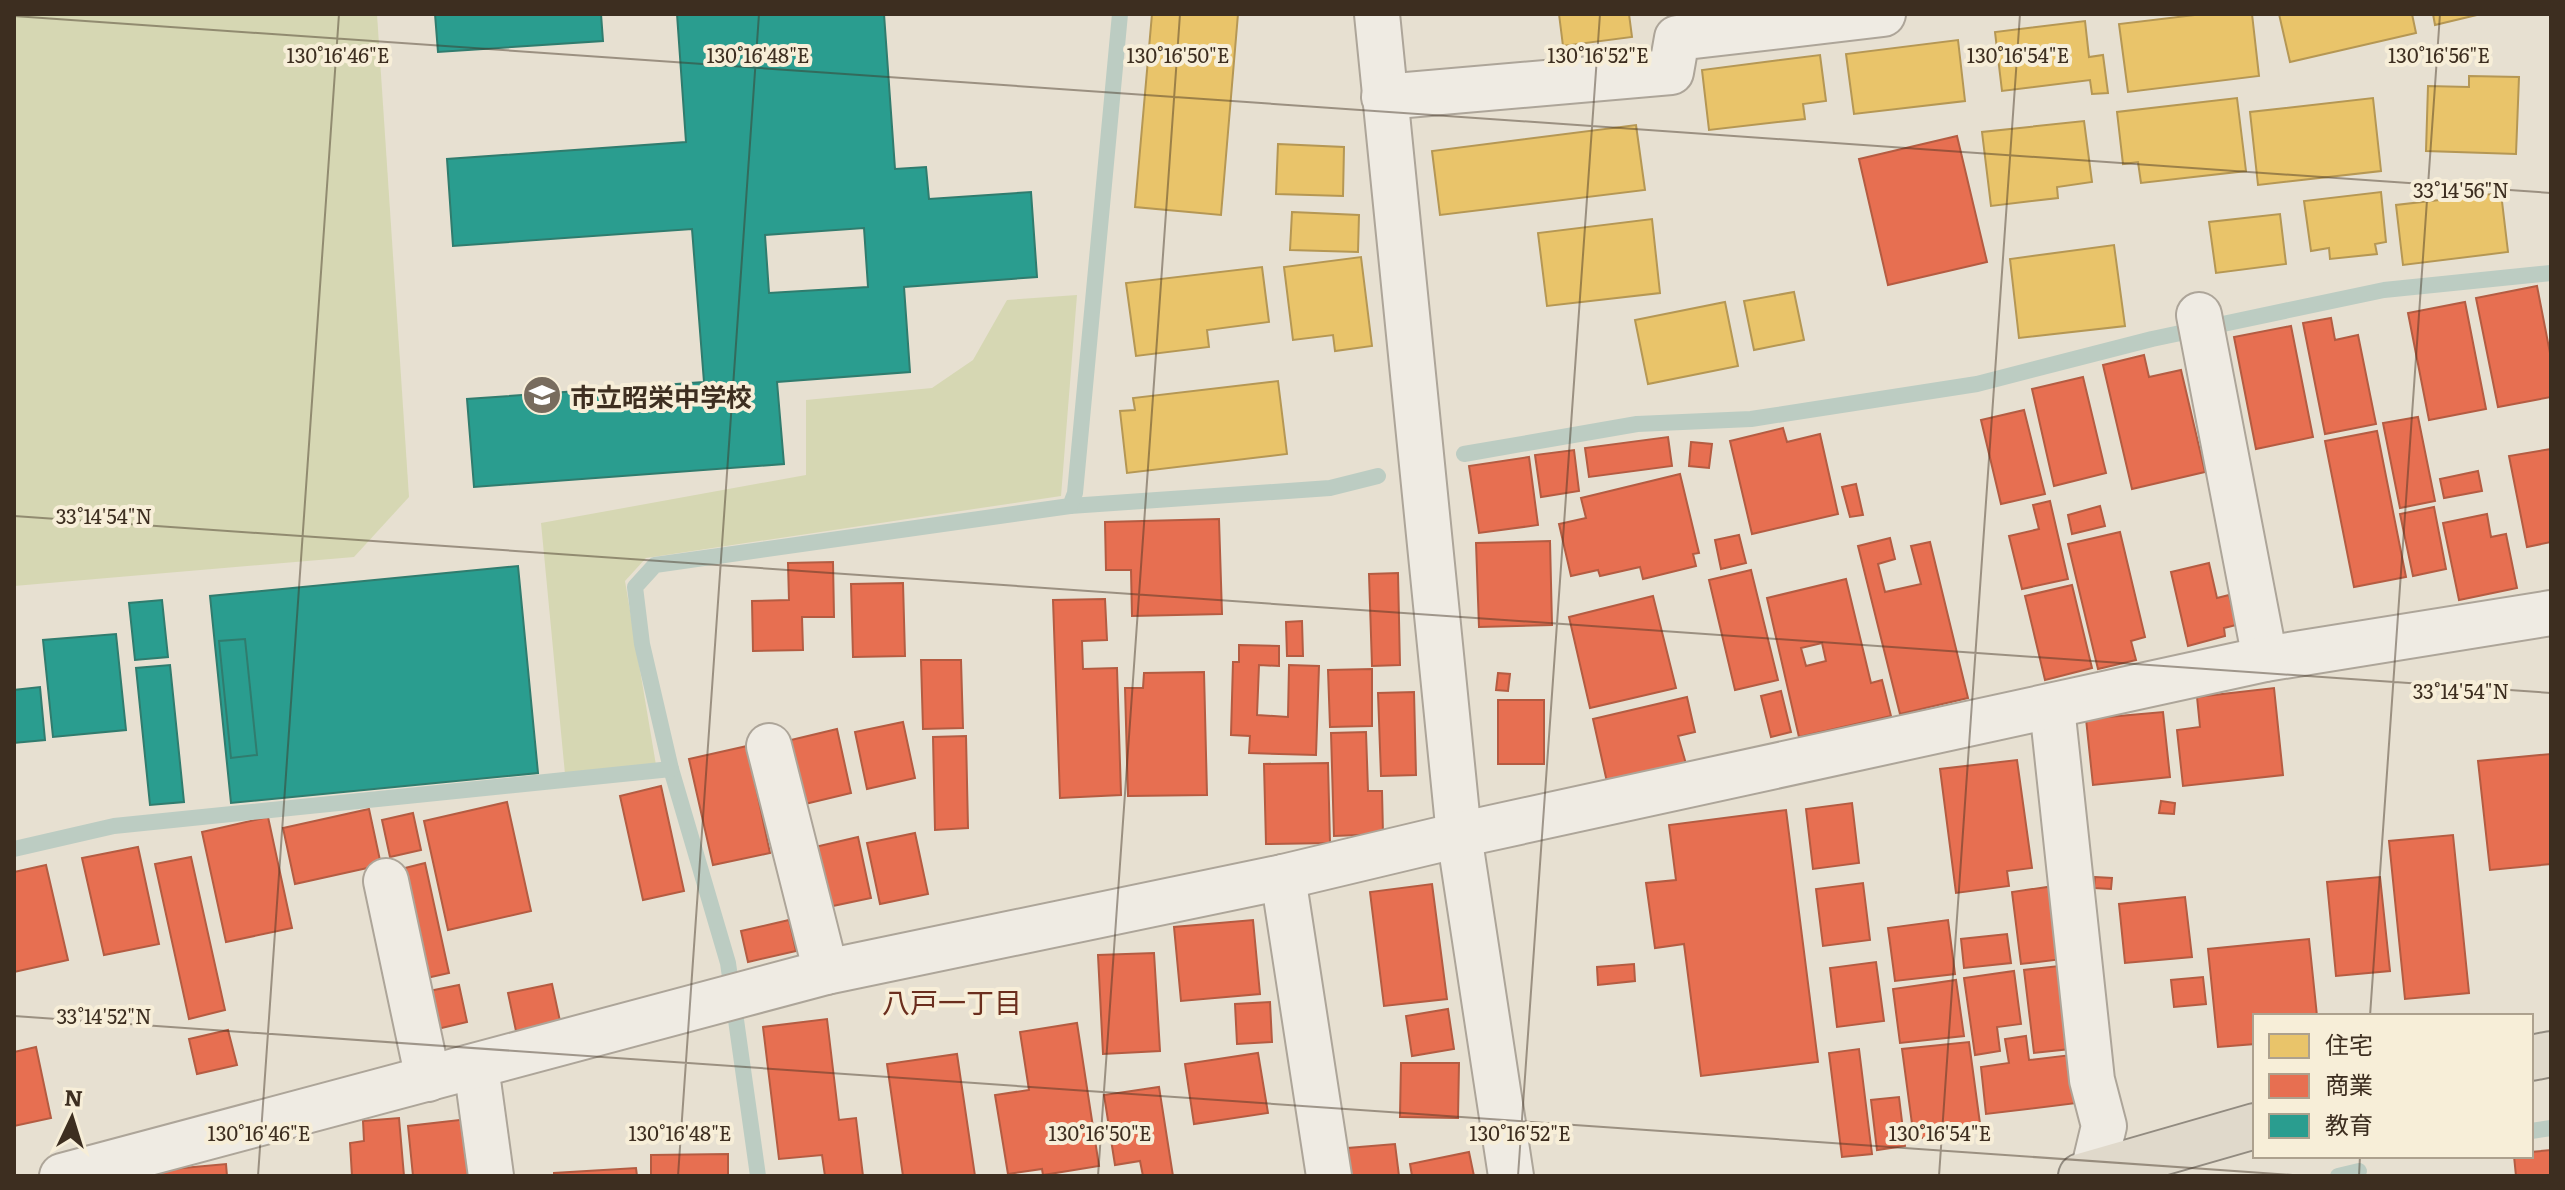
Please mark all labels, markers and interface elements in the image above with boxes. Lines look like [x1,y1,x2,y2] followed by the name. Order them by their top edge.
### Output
[287,39,389,69] text: 130°16'46"E
[706,39,810,69] text: 130°16'48"E
[1127,39,1229,69] text: 130°16'50"E
[1547,39,1649,69] text: 130°16'52"E
[1967,39,2069,69] text: 130°16'54"E
[2388,39,2490,69] text: 130°16'56"E
[2413,174,2509,204] text: 33°14'56"N
[521,374,563,416] school or university icon: 市立昭栄中学校
[570,376,752,415] place label: 市立昭栄中学校
[56,500,152,530] text: 33°14'54"N
[2413,675,2509,705] text: 33°14'54"N
[882,980,1022,1022] district label: 八戸一丁目
[56,1000,152,1030] text: 33°14'52"N
[2253,1014,2533,1158] legend
[2325,1026,2373,1061] text: 住宅
[2325,1066,2373,1101] text: 商業
[32,1078,112,1158] north arrow
[63,1079,84,1114] text: N
[2325,1106,2373,1141] text: 教育
[208,1117,310,1147] text: 130°16'46"E
[628,1117,732,1147] text: 130°16'48"E
[1049,1117,1151,1147] text: 130°16'50"E
[1469,1117,1571,1147] text: 130°16'52"E
[1889,1117,1991,1147] text: 130°16'54"E

